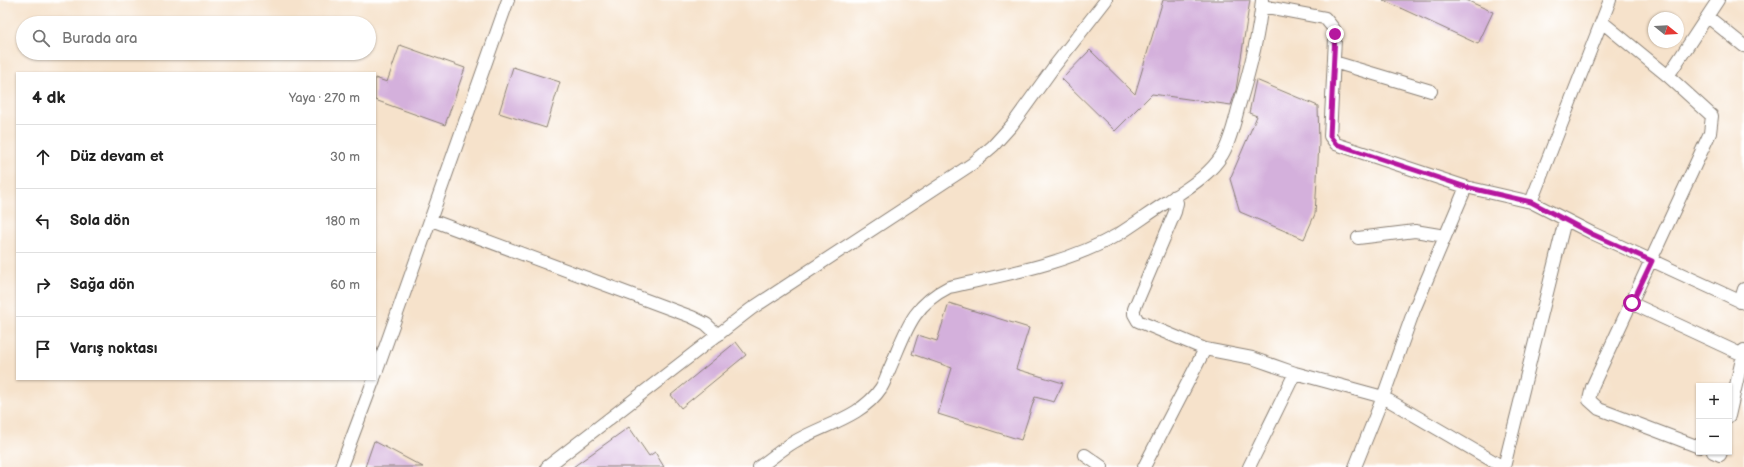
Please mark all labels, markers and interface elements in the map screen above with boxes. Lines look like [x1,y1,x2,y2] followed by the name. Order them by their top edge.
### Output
[1648,12,1684,48] north arrow
[16,16,376,60] search box
[1326,25,1344,43] route end
[30,27,52,49] icon: search
[62,29,137,48] text: Burada ara
[32,88,65,108] text: 4 dk
[289,90,360,106] text: Yaya · 270 m
[32,146,54,168] icon: ahead
[70,147,164,166] text: Düz devam et
[330,149,360,165] text: 30 m
[32,210,54,232] icon: left
[70,211,130,230] text: Sola dön
[325,213,360,229] text: 180 m
[32,274,54,296] icon: right
[70,275,135,294] text: Sağa dön
[330,277,360,293] text: 60 m
[1623,294,1641,312] route start
[32,338,54,360] icon: arrive
[70,339,157,358] text: Varış noktası
[1696,383,1732,455] map controls
[1696,383,1732,419] button: +
[1696,419,1732,455] button: −

